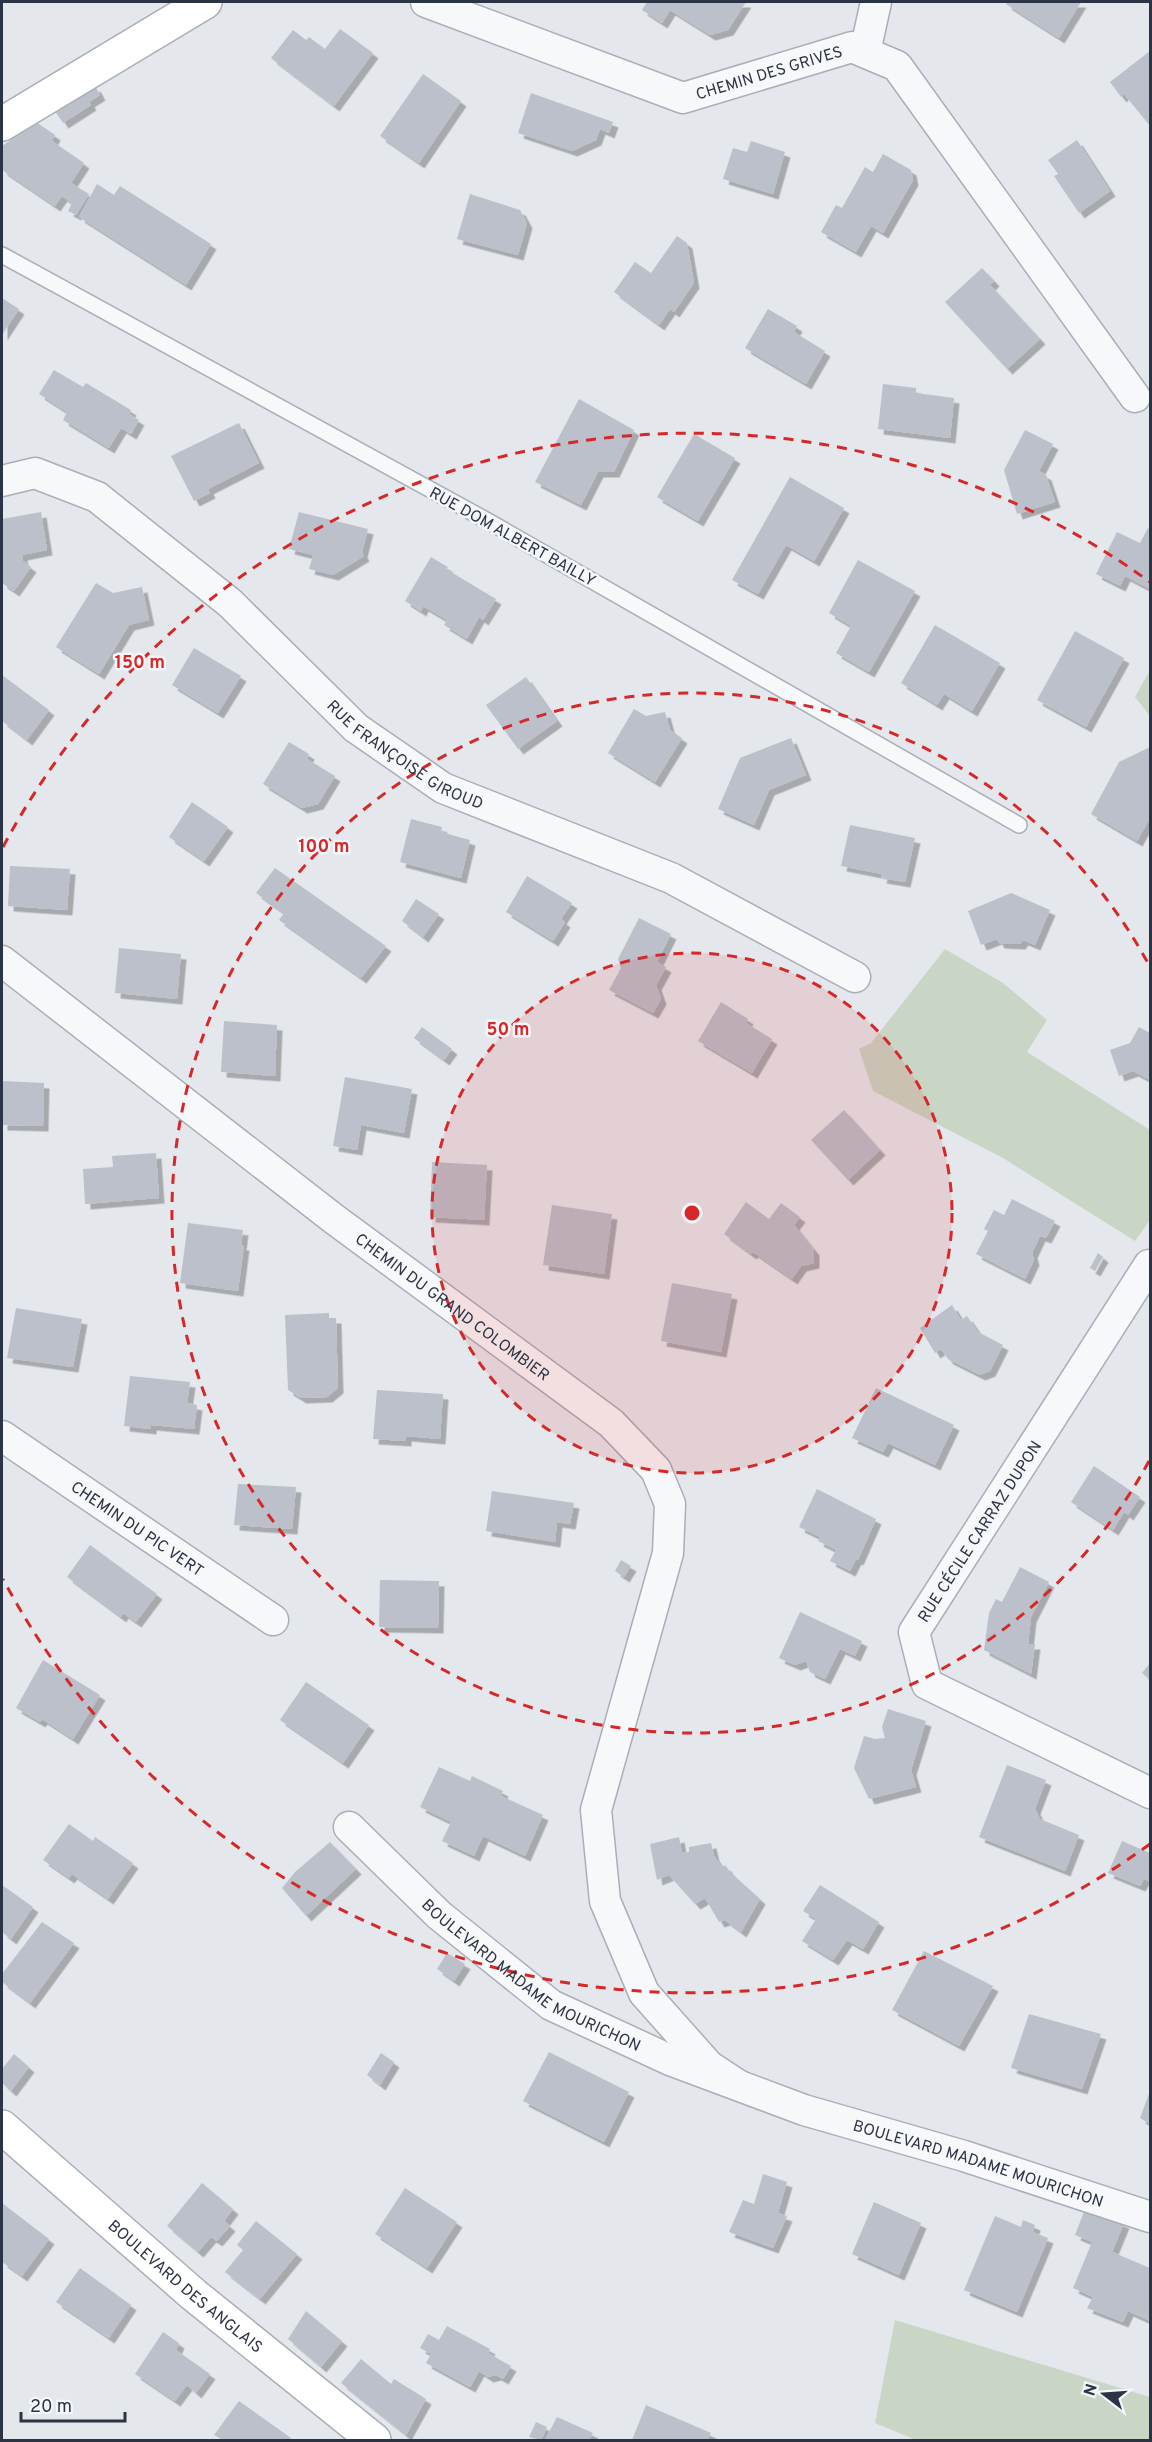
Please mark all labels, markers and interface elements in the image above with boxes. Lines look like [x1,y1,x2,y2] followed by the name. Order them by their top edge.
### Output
[694,42,845,106] street label: CHEMIN DES GRIVES
[425,484,599,592] street label: RUE DOM ALBERT BAILLY
[115,652,165,675] text: 150 m
[322,697,486,815] street label: RUE FRANÇOISE GIROUD
[298,836,350,859] text: 100 m
[486,1019,530,1042] text: 50 m
[682,1203,702,1223] centre of rings
[350,1230,553,1386] street label: CHEMIN DU GRAND COLOMBIER
[913,1436,1047,1627] street label: RUE CÉCILE CARRAZ DUPON
[66,1478,207,1582] street label: CHEMIN DU PIC VERT
[417,1896,643,2057] street label: BOULEVARD MADAME MOURICHON
[850,2117,1106,2213] street label: BOULEVARD MADAME MOURICHON
[103,2216,266,2358] street label: BOULEVARD DES ANGLAIS
[1074,2364,1134,2424] north arrow
[1080,2382,1103,2399] text: N
[21,2385,124,2423] scale bar
[30,2396,72,2419] text: 20 m

